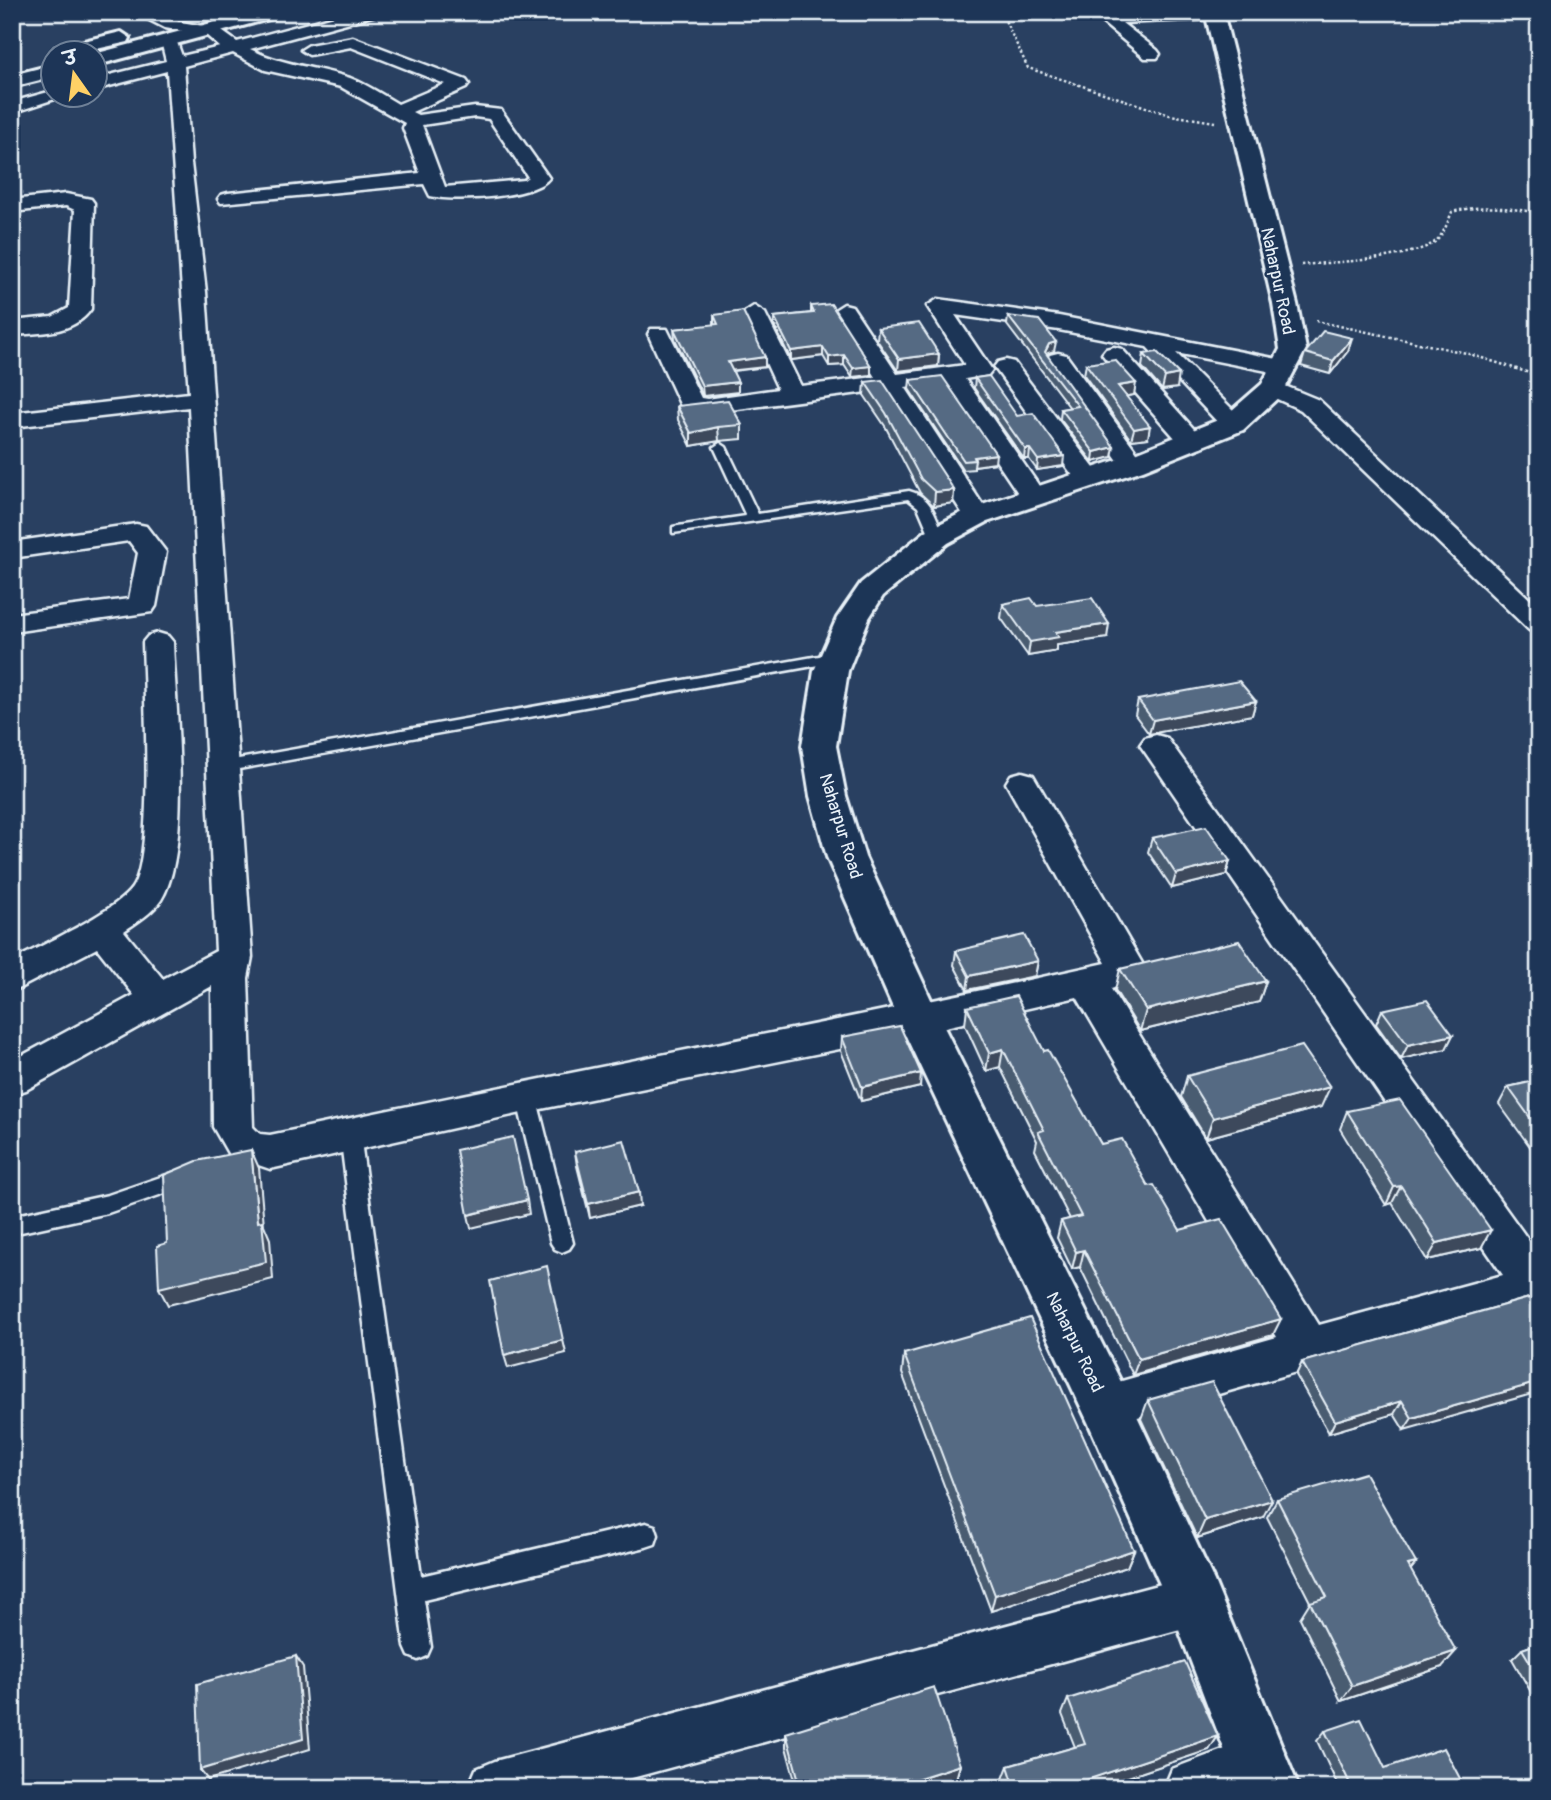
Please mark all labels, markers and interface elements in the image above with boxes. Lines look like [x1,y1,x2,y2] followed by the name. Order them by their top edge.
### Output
[38,38,108,108] north arrow
[59,45,81,72] text: उ
[1255,225,1300,337] street label: Naharpur Road
[814,771,867,882] street label: Naharpur Road
[1040,1288,1109,1396] street label: Naharpur Road

